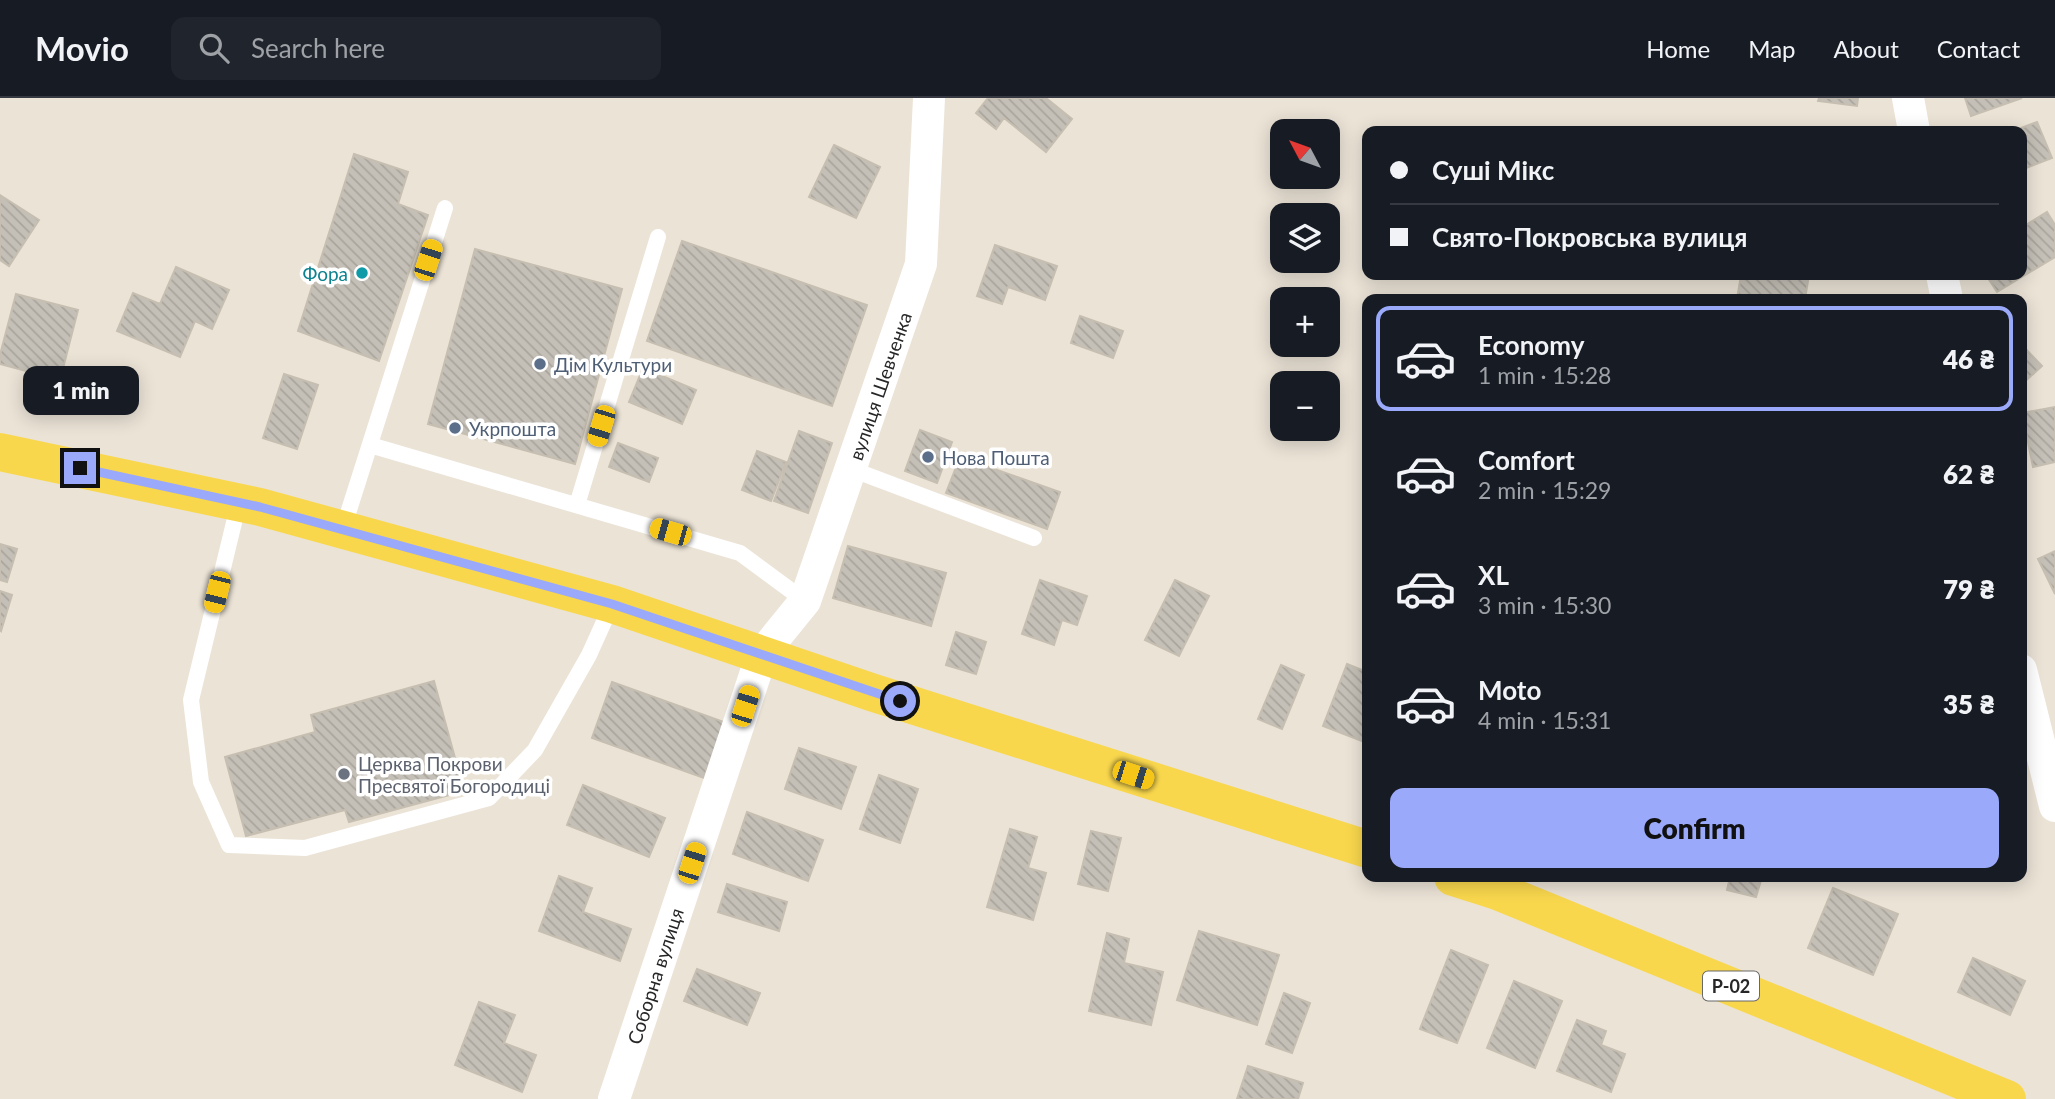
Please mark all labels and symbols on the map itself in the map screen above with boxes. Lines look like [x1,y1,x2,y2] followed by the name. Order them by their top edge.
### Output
[1270,119,1340,189] north arrow
[412,237,445,283] car
[302,262,348,285] place label: Фора
[354,265,370,281] marker: Фора
[844,309,916,463] street label: вулиця Шевченка
[554,353,672,376] place label: Дім Культури
[532,356,548,372] marker: Дім Культури
[22,366,138,416] callout: 1 min
[585,403,618,449] car
[469,417,556,440] place label: Укрпошта
[447,420,463,436] marker: Укрпошта
[942,446,1050,469] place label: Нова Пошта
[920,449,936,465] marker: Нова Пошта
[64,452,96,484] route end
[647,516,694,548] car
[202,569,233,615] car
[729,683,762,729] car
[884,685,916,717] route start
[358,752,550,797] place label: Церква Покрови Пресвятої Богородиці
[1110,759,1157,791] car
[336,766,352,782] marker: Церква Покрови Пресвятої Богородиці
[676,840,709,886] car
[622,905,688,1047] street label: Соборна вулиця
[1703,972,1759,1001] road number: Р-02

